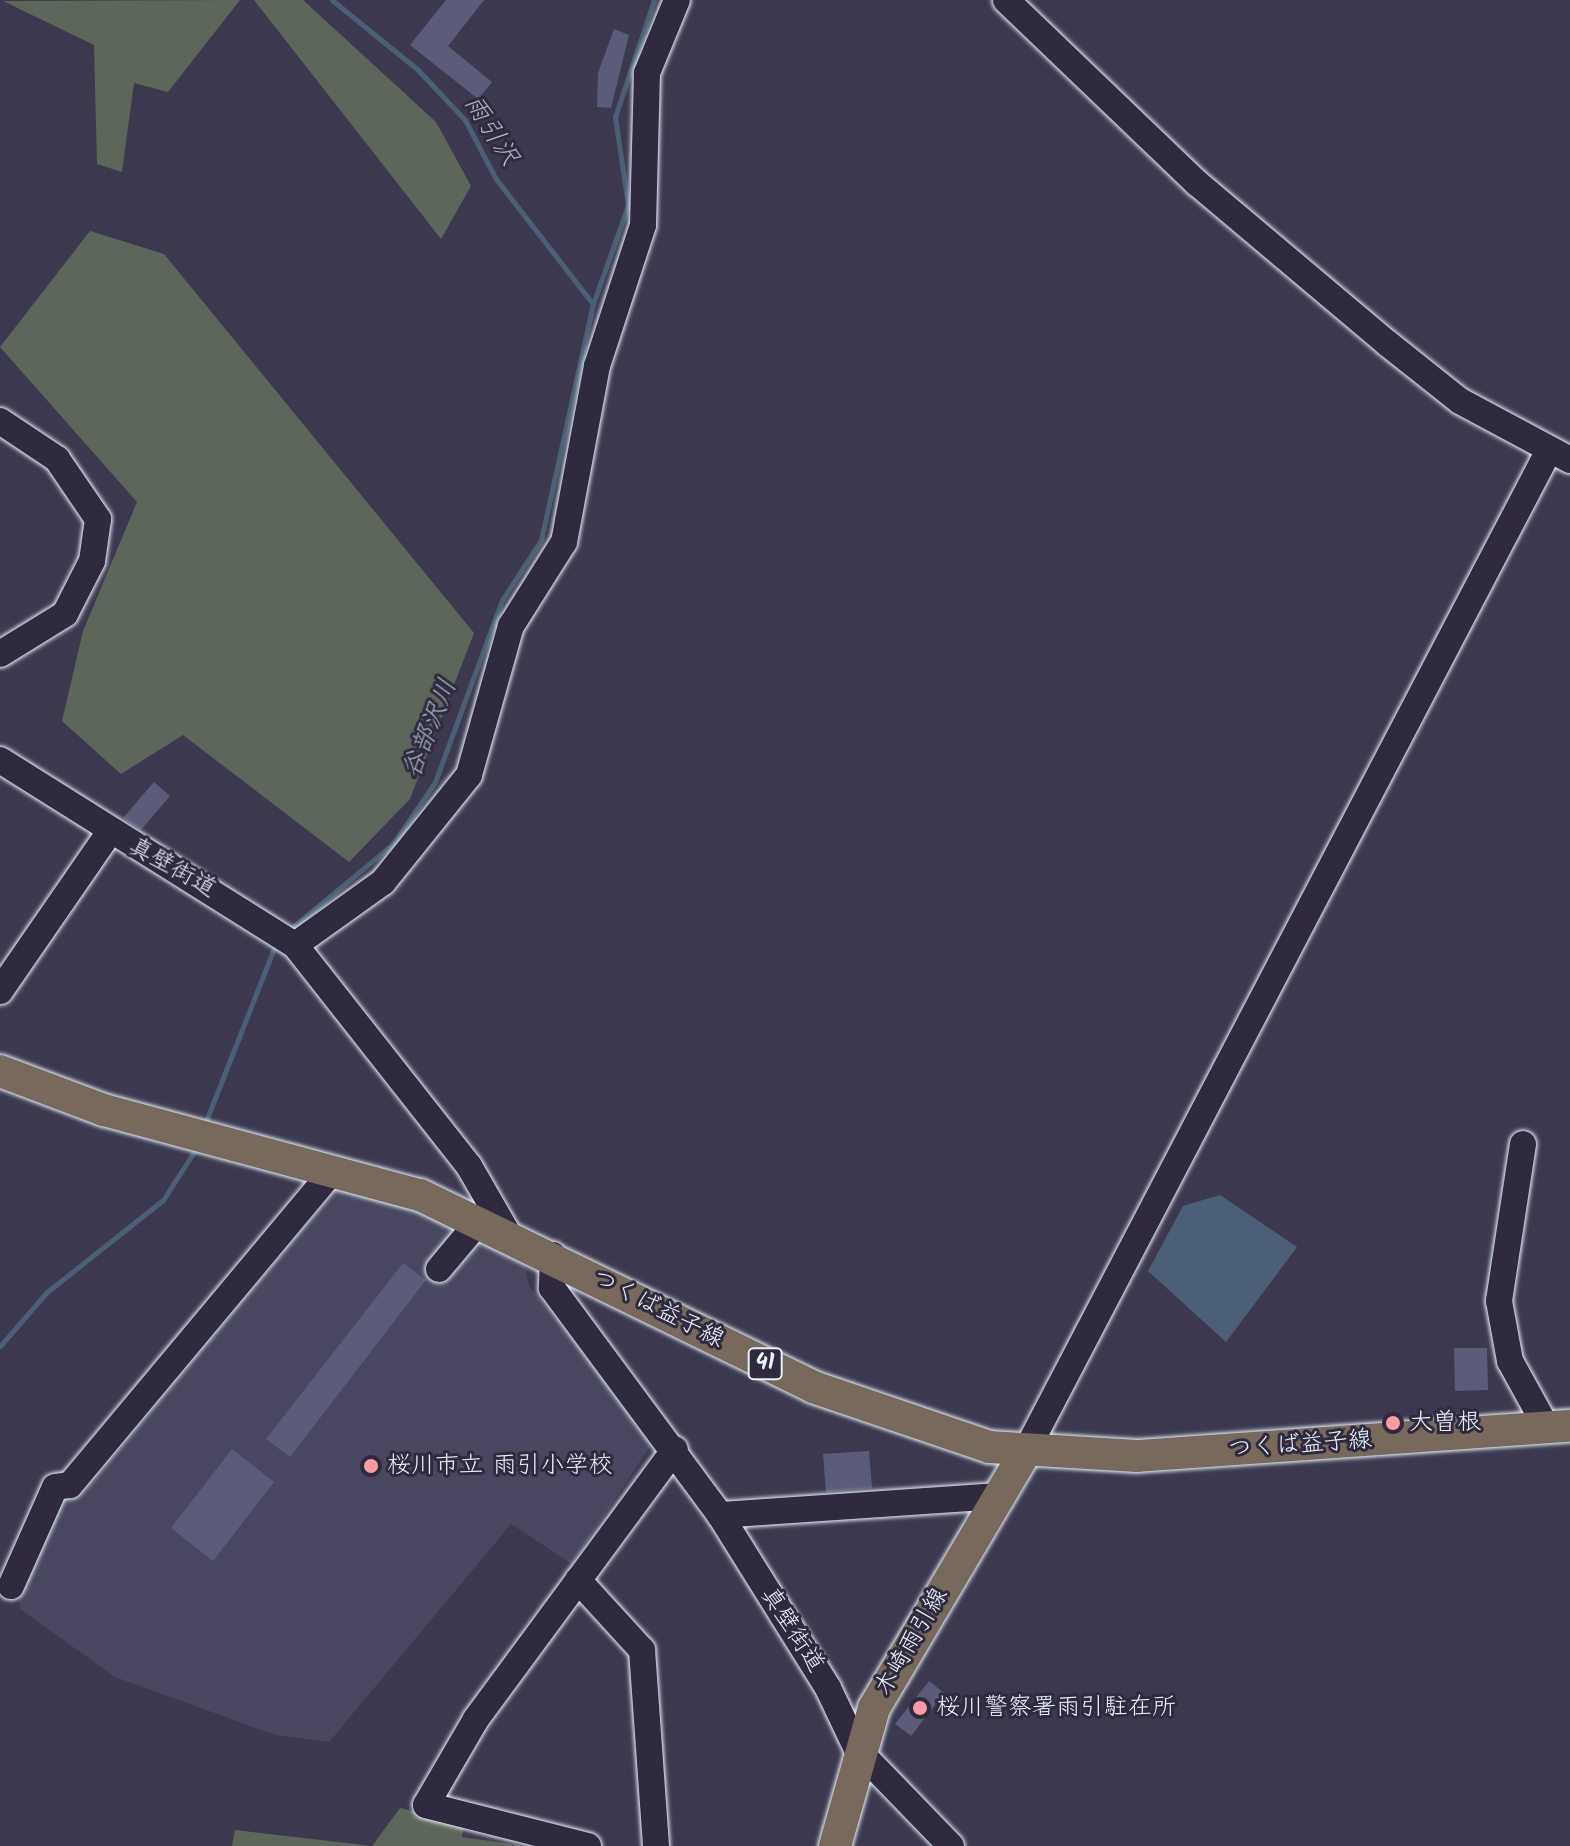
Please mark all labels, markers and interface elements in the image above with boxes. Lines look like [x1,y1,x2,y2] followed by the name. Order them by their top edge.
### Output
[456,90,524,172] water label: 雨引沢
[397,675,465,783] water label: 谷部沢川
[123,832,221,904] street label: 真壁街道
[587,1263,729,1355] street label: つくば益子線
[747,1346,783,1382] road number: 41
[1409,1409,1481,1437] place label: 大曽根
[1384,1414,1402,1432] marker: 大曽根
[1227,1426,1373,1464] street label: つくば益子線
[387,1452,613,1480] place label: 桜川市立 雨引小学校
[362,1457,380,1475] marker: 桜川市立 雨引小学校
[754,1582,830,1678] street label: 真壁街道
[870,1583,954,1701] street label: 木崎雨引線
[936,1694,1176,1722] place label: 桜川警察署雨引駐在所
[911,1699,929,1717] marker: 桜川警察署雨引駐在所

